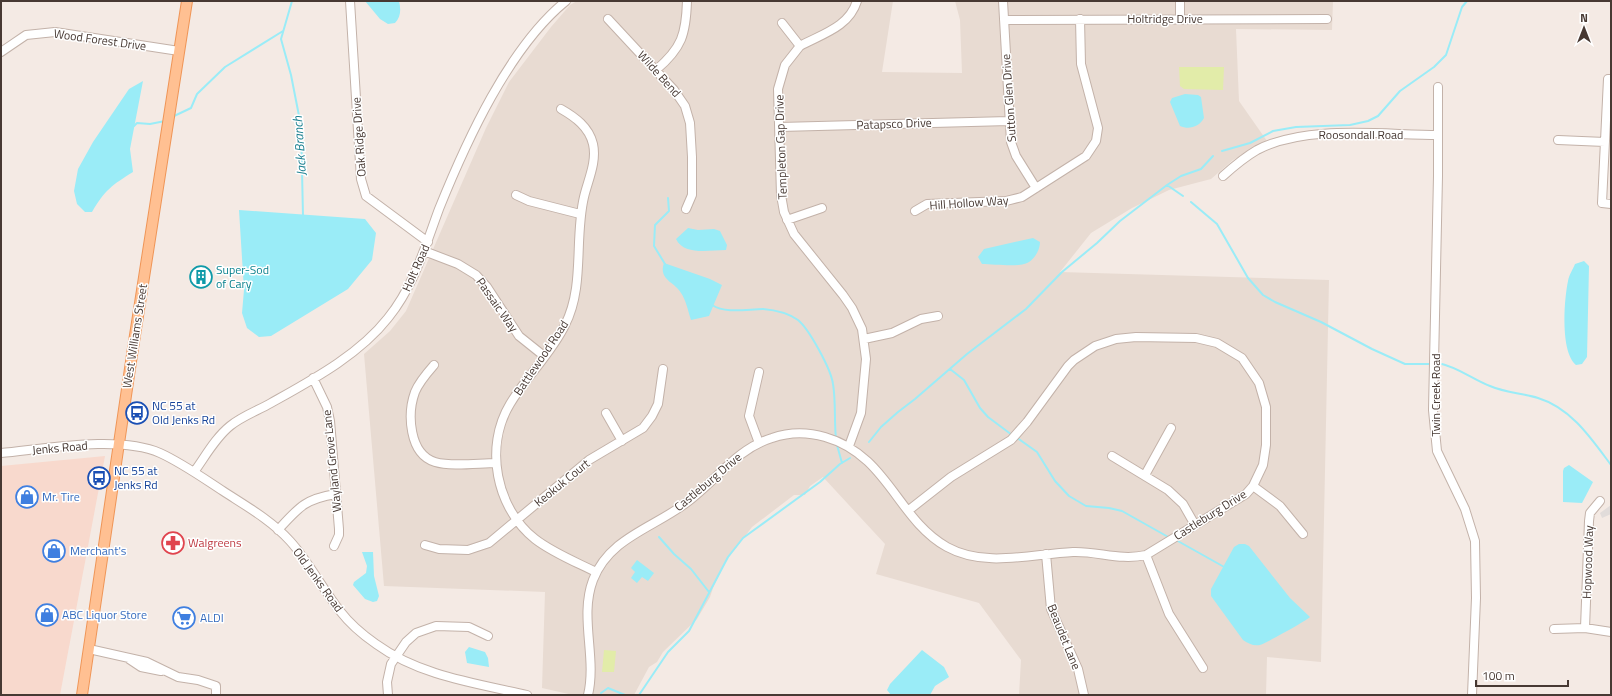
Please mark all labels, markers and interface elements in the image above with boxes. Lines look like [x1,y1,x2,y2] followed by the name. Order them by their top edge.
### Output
[1564,8,1604,48] north arrow
[1127,9,1203,28] street label: Holtridge Drive
[1580,10,1588,26] text: N
[53,24,148,55] street label: Wood Forest Drive
[633,46,686,101] street label: Wilde Bend
[996,53,1021,143] street label: Sutton Glen Drive
[769,94,792,200] street label: Templeton Gap Drive
[346,97,371,178] street label: Oak Ridge Drive
[856,113,932,134] street label: Patapsco Drive
[287,115,311,177] water label: Jack Branch
[1319,125,1403,144] street label: Roosondall Road
[929,190,1009,215] street label: Hill Hollow Way
[397,241,434,294] street label: Holt Road
[216,260,269,293] place label: Super-Sod of Cary
[188,264,214,290] building icon: Super-Sod of Cary
[472,273,523,336] street label: Passaic Way
[117,282,152,390] street label: West Williams Street
[508,316,573,399] street label: Battlewood Road
[1426,353,1445,437] street label: Twin Creek Road
[152,396,215,429] place label: NC 55 at Old Jenks Rd
[124,400,150,426] bus stop icon: NC 55 at Old Jenks Rd
[317,409,346,513] street label: Wayland Grove Lane
[31,436,89,459] street label: Jenks Road
[670,448,746,516] street label: Castleburg Drive
[530,454,594,511] street label: Keokuk Court
[114,461,158,494] place label: NC 55 at Jenks Rd
[86,465,112,491] bus stop icon: NC 55 at Jenks Rd
[14,484,40,510] shop icon: Mr. Tire
[1170,485,1250,545] street label: Castleburg Drive
[42,487,80,506] place label: Mr. Tire
[1577,525,1598,599] street label: Hopwood Way
[160,530,186,556] pharmacy icon: Walgreens
[188,533,242,552] place label: Walgreens
[41,538,67,564] shop icon: Merchant's
[70,541,127,560] place label: Merchant's
[289,544,348,616] street label: Old Jenks Road
[1043,601,1086,673] street label: Beaudet Lane
[34,602,60,628] shop icon: ABC Liquor Store
[62,605,147,624] place label: ABC Liquor Store
[171,605,197,631] supermarket icon: ALDI
[200,608,224,627] place label: ALDI
[1476,662,1568,688] scale bar
[1482,666,1515,685] text: 100 m

